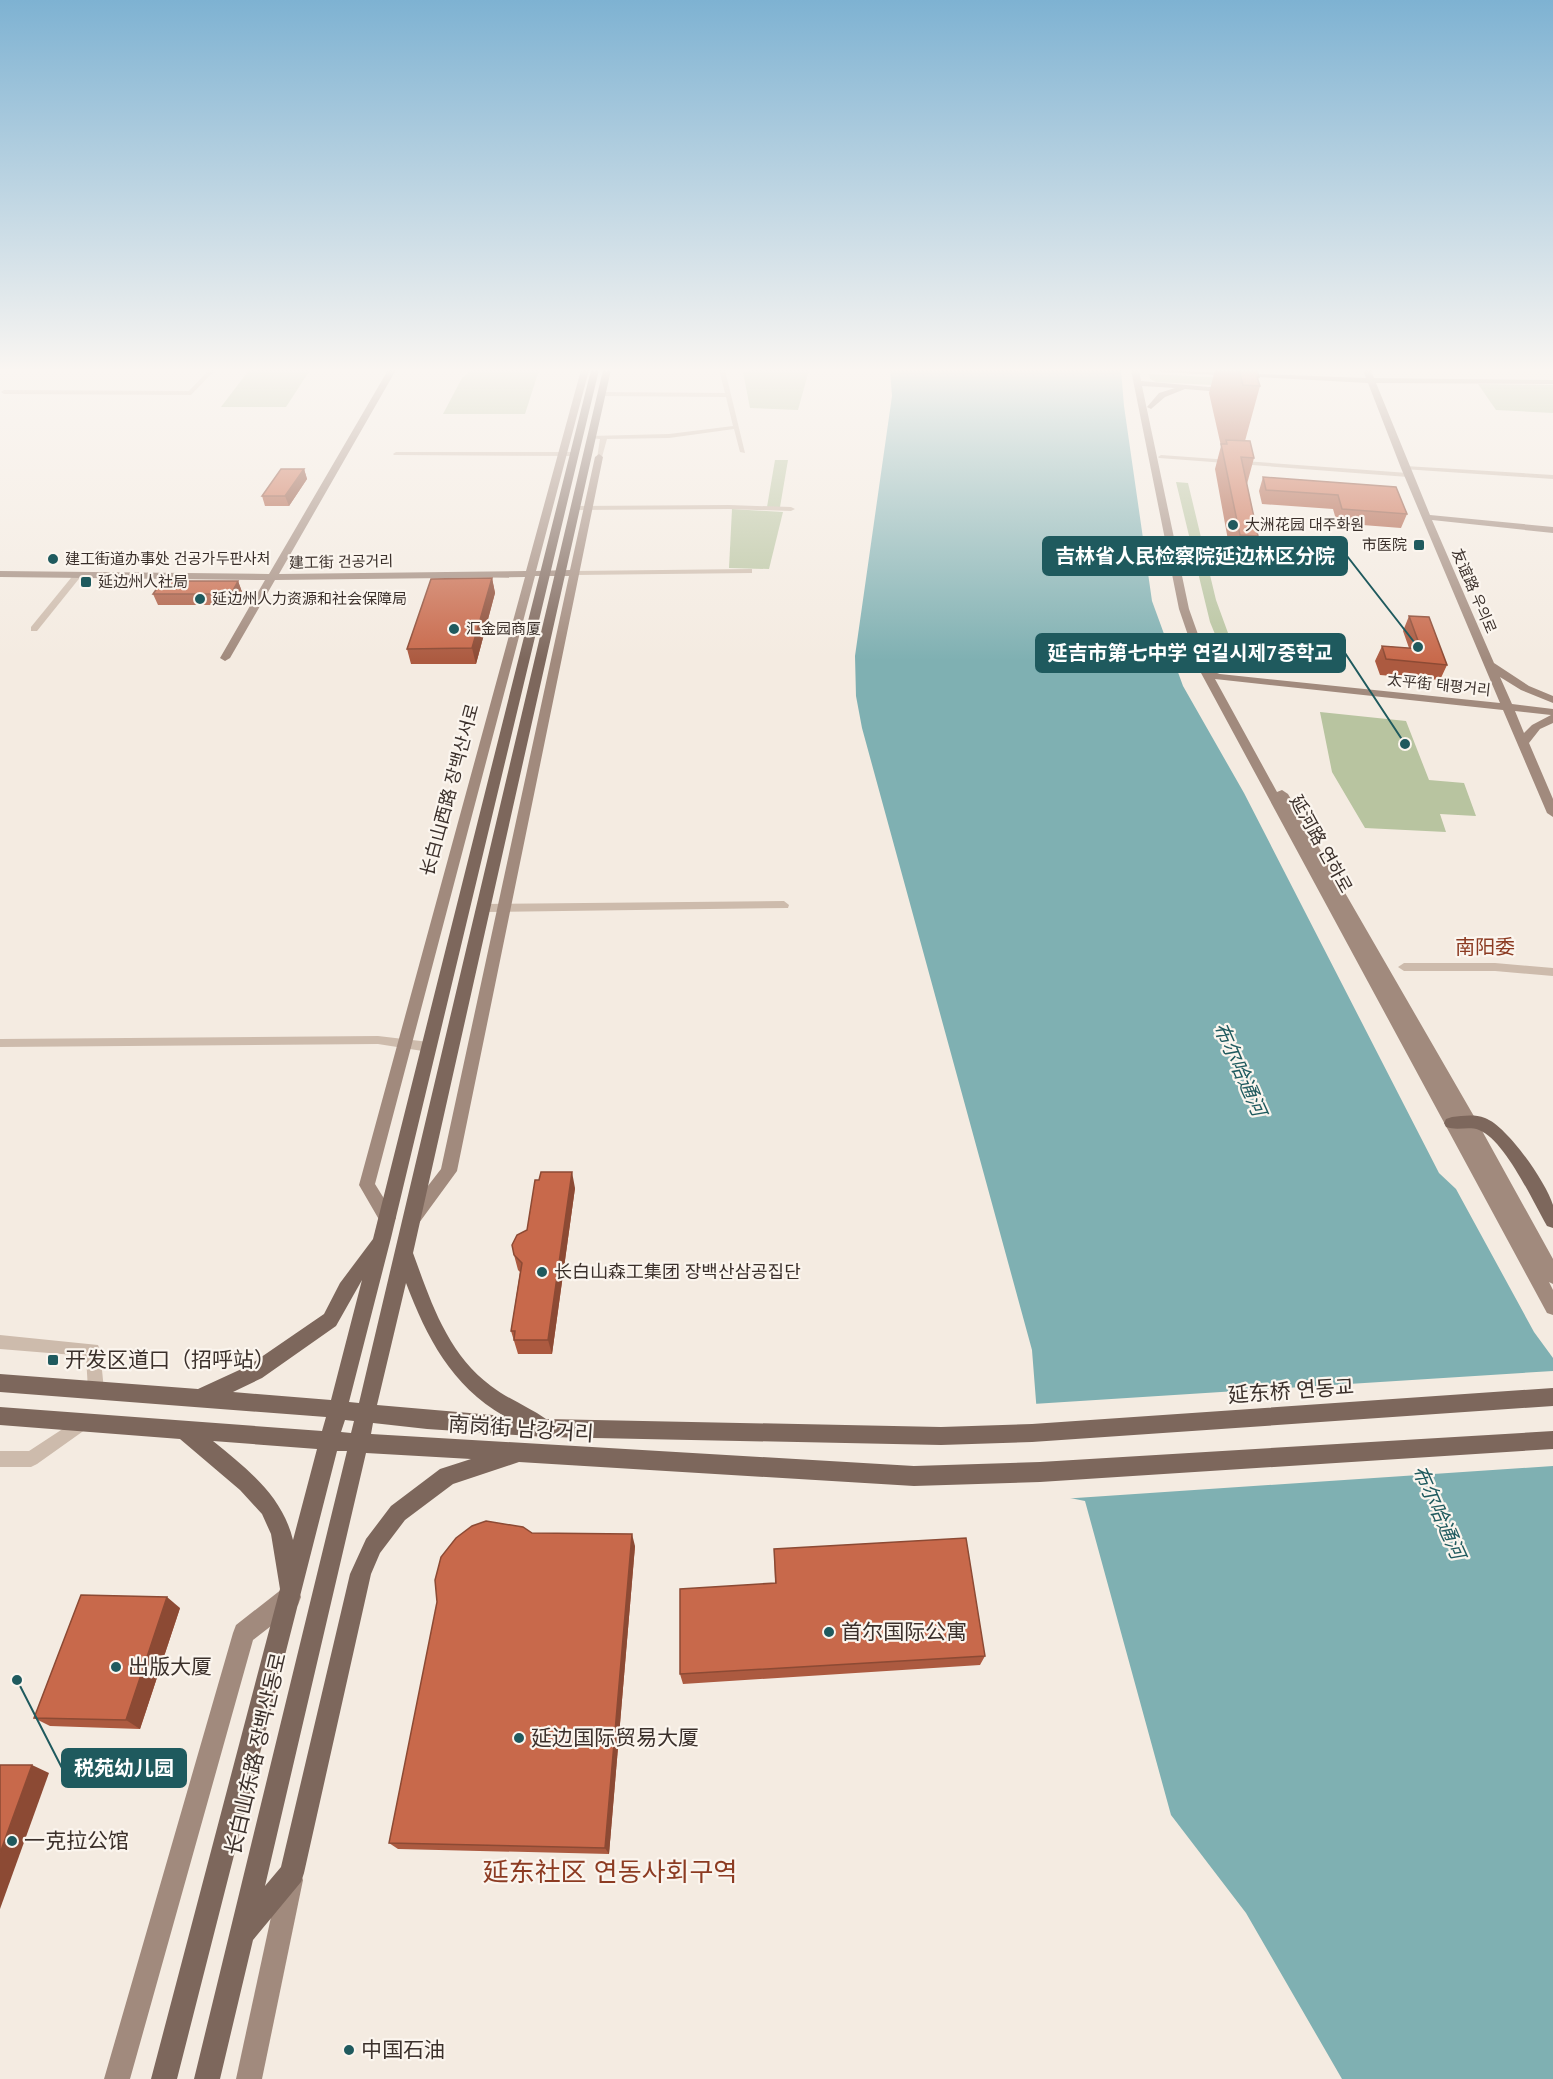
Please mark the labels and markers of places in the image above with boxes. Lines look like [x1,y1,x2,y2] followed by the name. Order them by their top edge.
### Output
[1245,515,1364,534] place label: 大洲花园 대주화원
[1226,518,1240,532] marker: 大洲花园 대주화원
[1362,535,1407,554] place label: 市医院
[1043,537,1347,575] callout: 吉林省人民检察院延边林区分院
[1412,538,1426,552] marker: 市医院
[65,549,271,568] place label: 建工街道办事处 건공가두판사처
[46,552,60,566] marker: 建工街道办事处 건공가두판사처
[98,572,188,591] place label: 延边州人社局
[79,575,93,589] marker: 延边州人社局
[212,589,407,608] place label: 延边州人力资源和社会保障局
[193,592,207,606] marker: 延边州人力资源和社会保障局
[466,619,541,638] place label: 汇金园商厦
[447,622,461,636] marker: 汇金园商厦
[1036,634,1345,672] callout: 延吉市第七中学 연길시제7중학교
[554,1260,801,1283] place label: 长白山森工集团 장백산삼공집단
[535,1265,549,1279] marker: 长白山森工集团 장백산삼공집단
[65,1346,275,1373] place label: 开发区道口（招呼站）
[46,1353,60,1367] marker: 开发区道口（招呼站）
[841,1618,967,1645] place label: 首尔国际公寓
[822,1625,836,1639] marker: 首尔国际公寓
[128,1653,212,1680] place label: 出版大厦
[109,1660,123,1674] marker: 出版大厦
[531,1724,699,1751] place label: 延边国际贸易大厦
[512,1731,526,1745] marker: 延边国际贸易大厦
[62,1749,186,1787] callout: 税苑幼儿园
[24,1827,129,1854] place label: 一克拉公馆
[5,1834,19,1848] marker: 一克拉公馆
[361,2036,445,2063] place label: 中国石油
[342,2043,356,2057] marker: 中国石油

